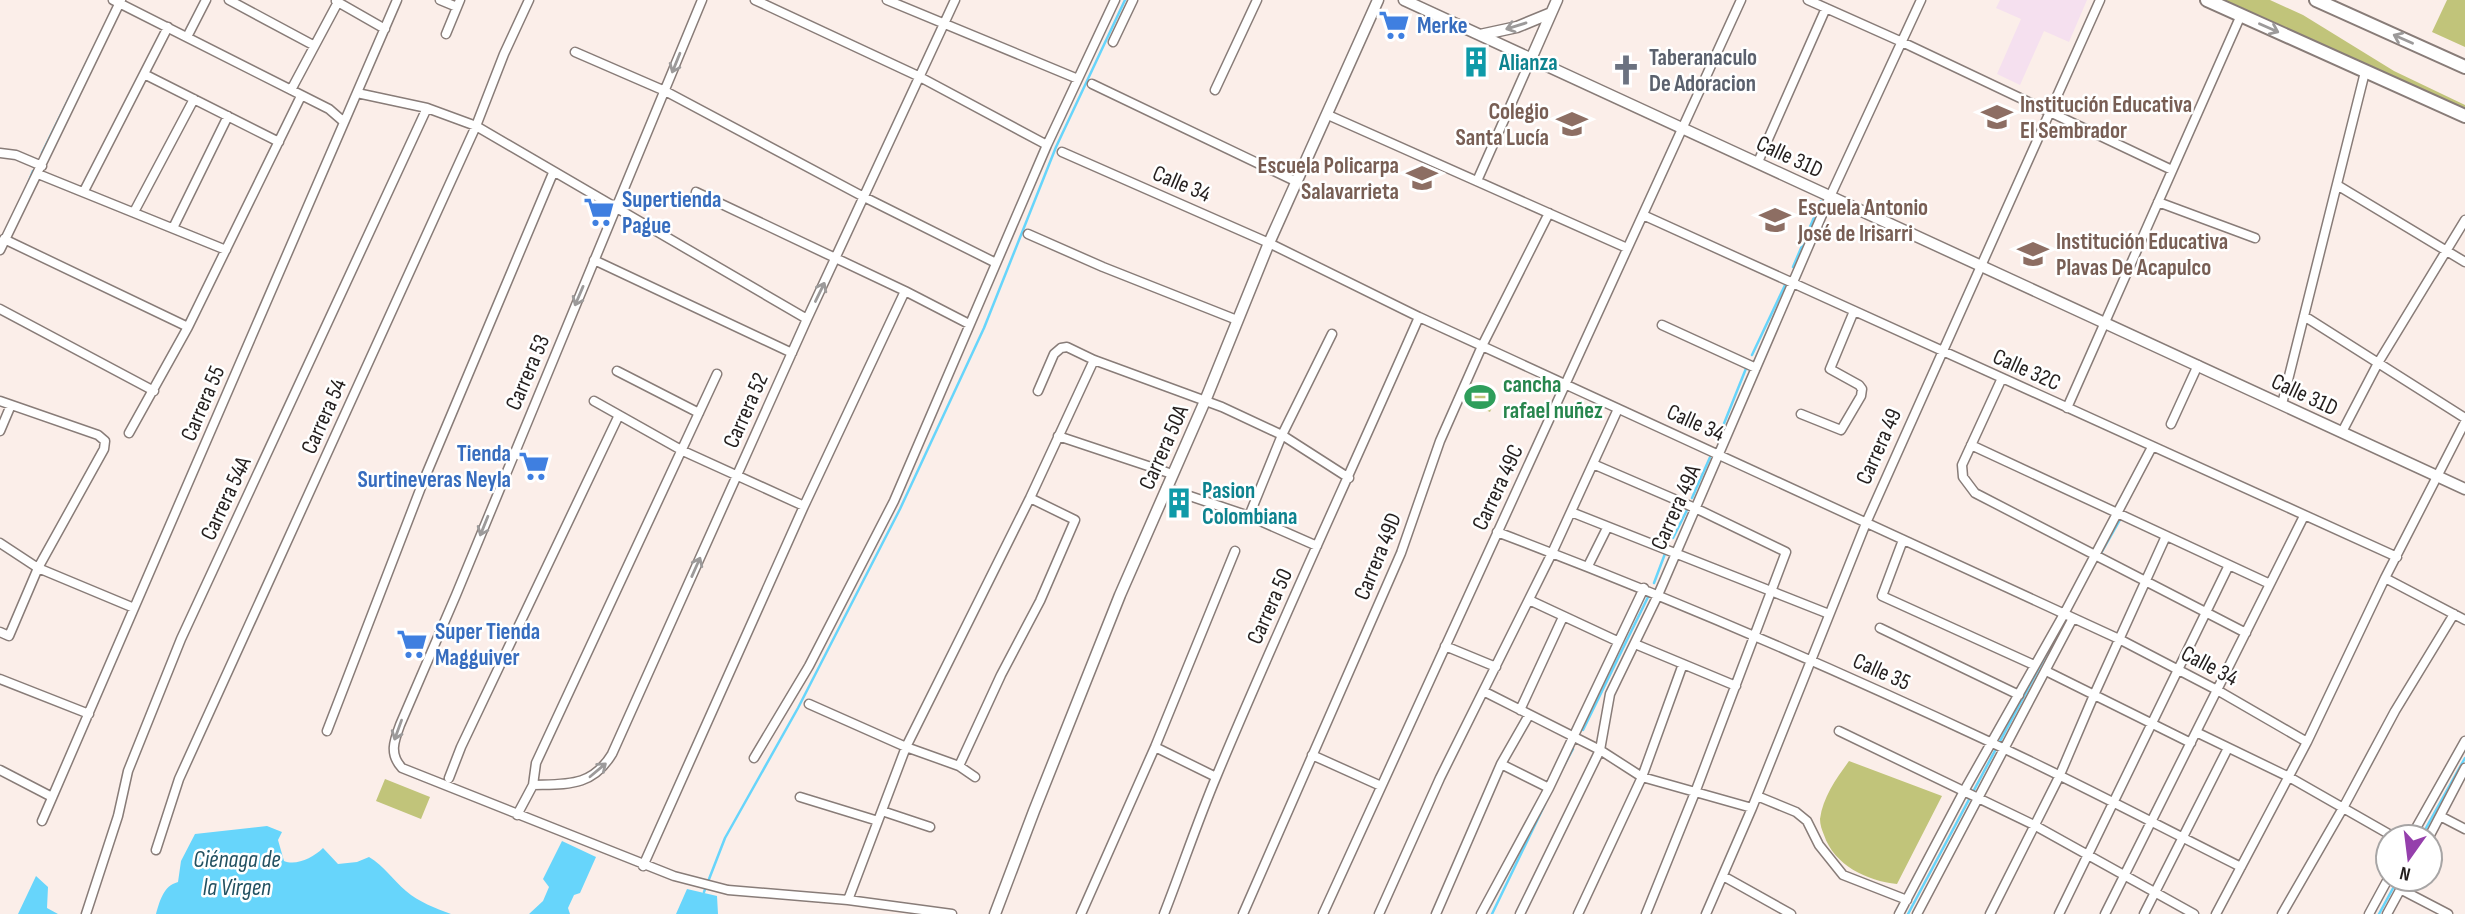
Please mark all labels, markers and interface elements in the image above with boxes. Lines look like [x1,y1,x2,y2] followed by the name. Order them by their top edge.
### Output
[1377,8,1411,42] supermarket icon: Merke
[1417,12,1468,40] place label: Merke
[1506,21,1528,34] one-way arrow
[2258,22,2279,35] one-way arrow
[2393,32,2414,45] one-way arrow
[1649,44,1757,98] place label: Taberanaculo De Adoracion
[1459,45,1493,79] building icon: Alianza
[1498,49,1558,77] place label: Alianza
[669,52,682,74] one-way arrow
[1609,53,1643,87] church icon: Taberanaculo De Adoracion
[2020,91,2192,145] place label: Institución Educativa El Sembrador
[1455,98,1549,152] place label: Colegio Santa Lucía
[1980,100,2014,134] school or university icon: Institución Educativa El Sembrador
[1555,107,1589,141] school or university icon: Colegio Santa Lucía
[1752,129,1827,184] street label: Calle 31D
[1258,152,1399,206] place label: Escuela Policarpa Salavarrieta
[1148,159,1215,209] street label: Calle 34
[1405,161,1439,195] school or university icon: Escuela Policarpa Salavarrieta
[622,186,721,240] place label: Supertienda Pague
[1797,194,1928,248] place label: Escuela Antonio José de Irisarri
[582,195,616,229] supermarket icon: Supertienda Pague
[1758,203,1792,237] school or university icon: Escuela Antonio José de Irisarri
[2056,228,2228,282] place label: Institución Educativa Plavas De Acapulco
[2016,237,2050,271] school or university icon: Institución Educativa Plavas De Acapulco
[813,282,827,303] one-way arrow
[572,284,585,306] one-way arrow
[500,330,556,414] street label: Carrera 53
[1988,343,2065,397] street label: Calle 32C
[175,362,231,445] street label: Carrera 55
[2267,367,2342,422] street label: Calle 31D
[717,369,775,452] street label: Carrera 52
[1503,371,1603,425] place label: cancha rafael nuñez
[295,374,353,458] street label: Carrera 54
[1463,380,1497,414] sports icon: cancha rafael nuñez
[1662,398,1729,448] street label: Calle 34
[1133,401,1195,494] street label: Carrera 50A
[1850,404,1908,489] street label: Carrera 49
[357,440,511,494] place label: Tienda Surtineveras Neyla
[1466,440,1530,535] street label: Carrera 49C
[517,449,551,483] supermarket icon: Tienda Surtineveras Neyla
[194,452,258,545] street label: Carrera 54A
[1645,460,1707,554] street label: Carrera 49A
[1202,477,1297,531] place label: Pasion Colombiana
[1162,486,1196,520] building icon: Pasion Colombiana
[1348,509,1408,604] street label: Carrera 49D
[477,515,490,537] one-way arrow
[690,557,703,578] one-way arrow
[1241,564,1299,649] street label: Carrera 50
[435,618,540,672] place label: Super Tienda Magguiver
[395,627,429,661] supermarket icon: Super Tienda Magguiver
[2176,639,2243,693] street label: Calle 34
[1849,647,1915,697] street label: Calle 35
[391,718,403,740] one-way arrow
[588,763,606,778] one-way arrow
[2374,823,2444,893] north arrow
[193,845,281,902] water label: Ciénaga de la Virgen
[2398,861,2413,885] text: N

